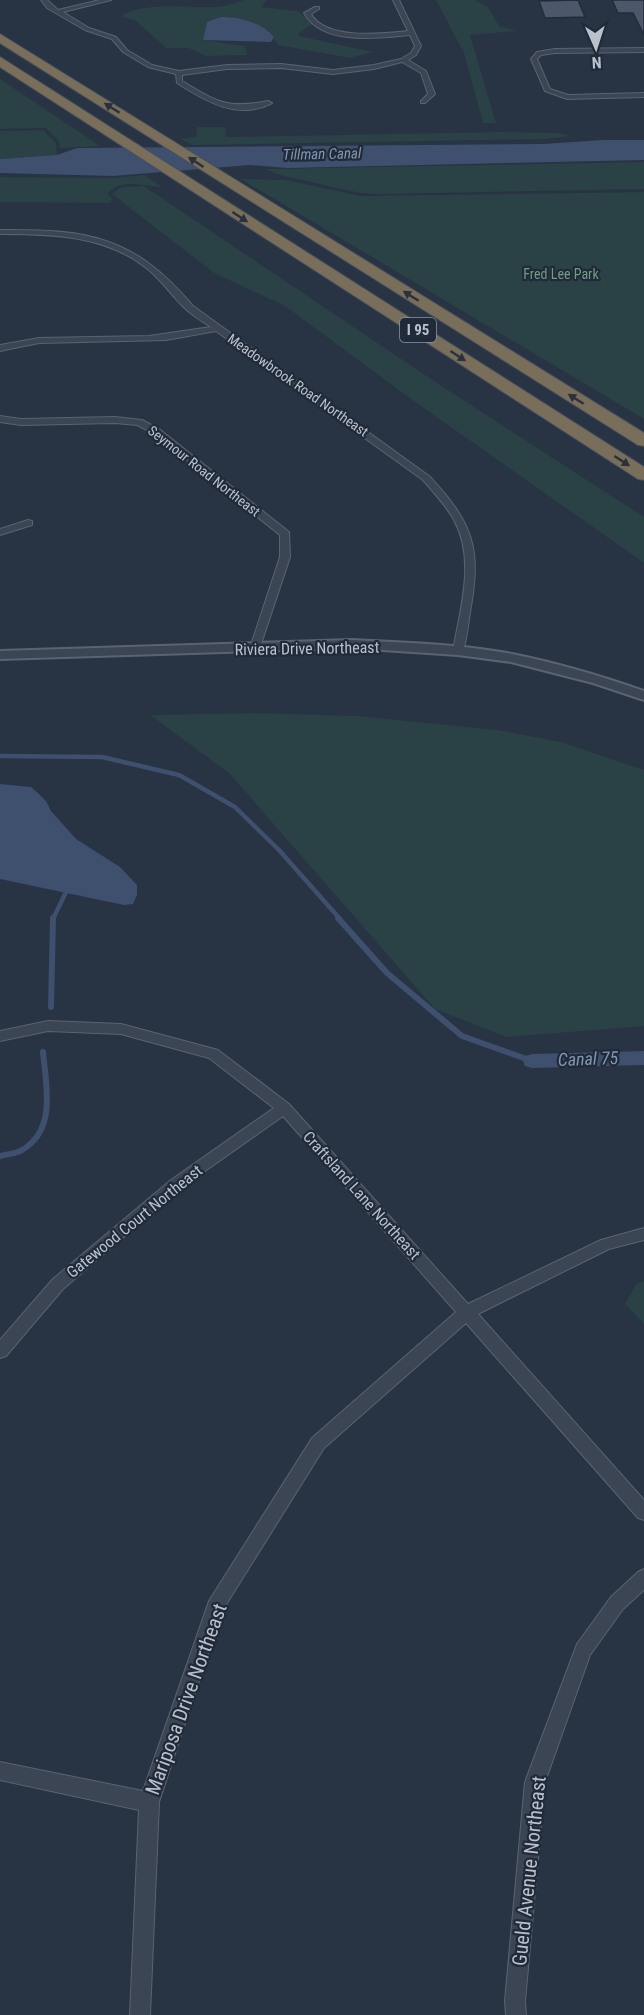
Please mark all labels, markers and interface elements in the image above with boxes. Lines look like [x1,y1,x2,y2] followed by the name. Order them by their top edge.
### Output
[566,18,626,78] north arrow
[591,53,602,72] text: N
[104,102,120,114] one-way arrow
[283,144,362,164] water label: Tillman Canal
[189,156,205,168] one-way arrow
[232,211,249,222] one-way arrow
[523,266,599,282] park label: Fred Lee Park
[403,291,419,302] one-way arrow
[400,318,436,342] road number: I 95
[225,330,371,440] street label: Meadowbrook Road Northeast
[449,350,465,362] one-way arrow
[568,394,585,405] one-way arrow
[145,422,263,520] street label: Seymour Road Northeast
[614,455,630,466] one-way arrow
[235,638,380,659] street label: Riviera Drive Northeast
[557,1047,619,1070] water label: Canal 75
[299,1127,424,1264] street label: Craftsland Lane Northeast
[63,1161,206,1282] street label: Gatewood Court Northeast
[140,1600,232,1798] street label: Mariposa Drive Northeast
[507,1775,551,1967] street label: Gueld Avenue Northeast

